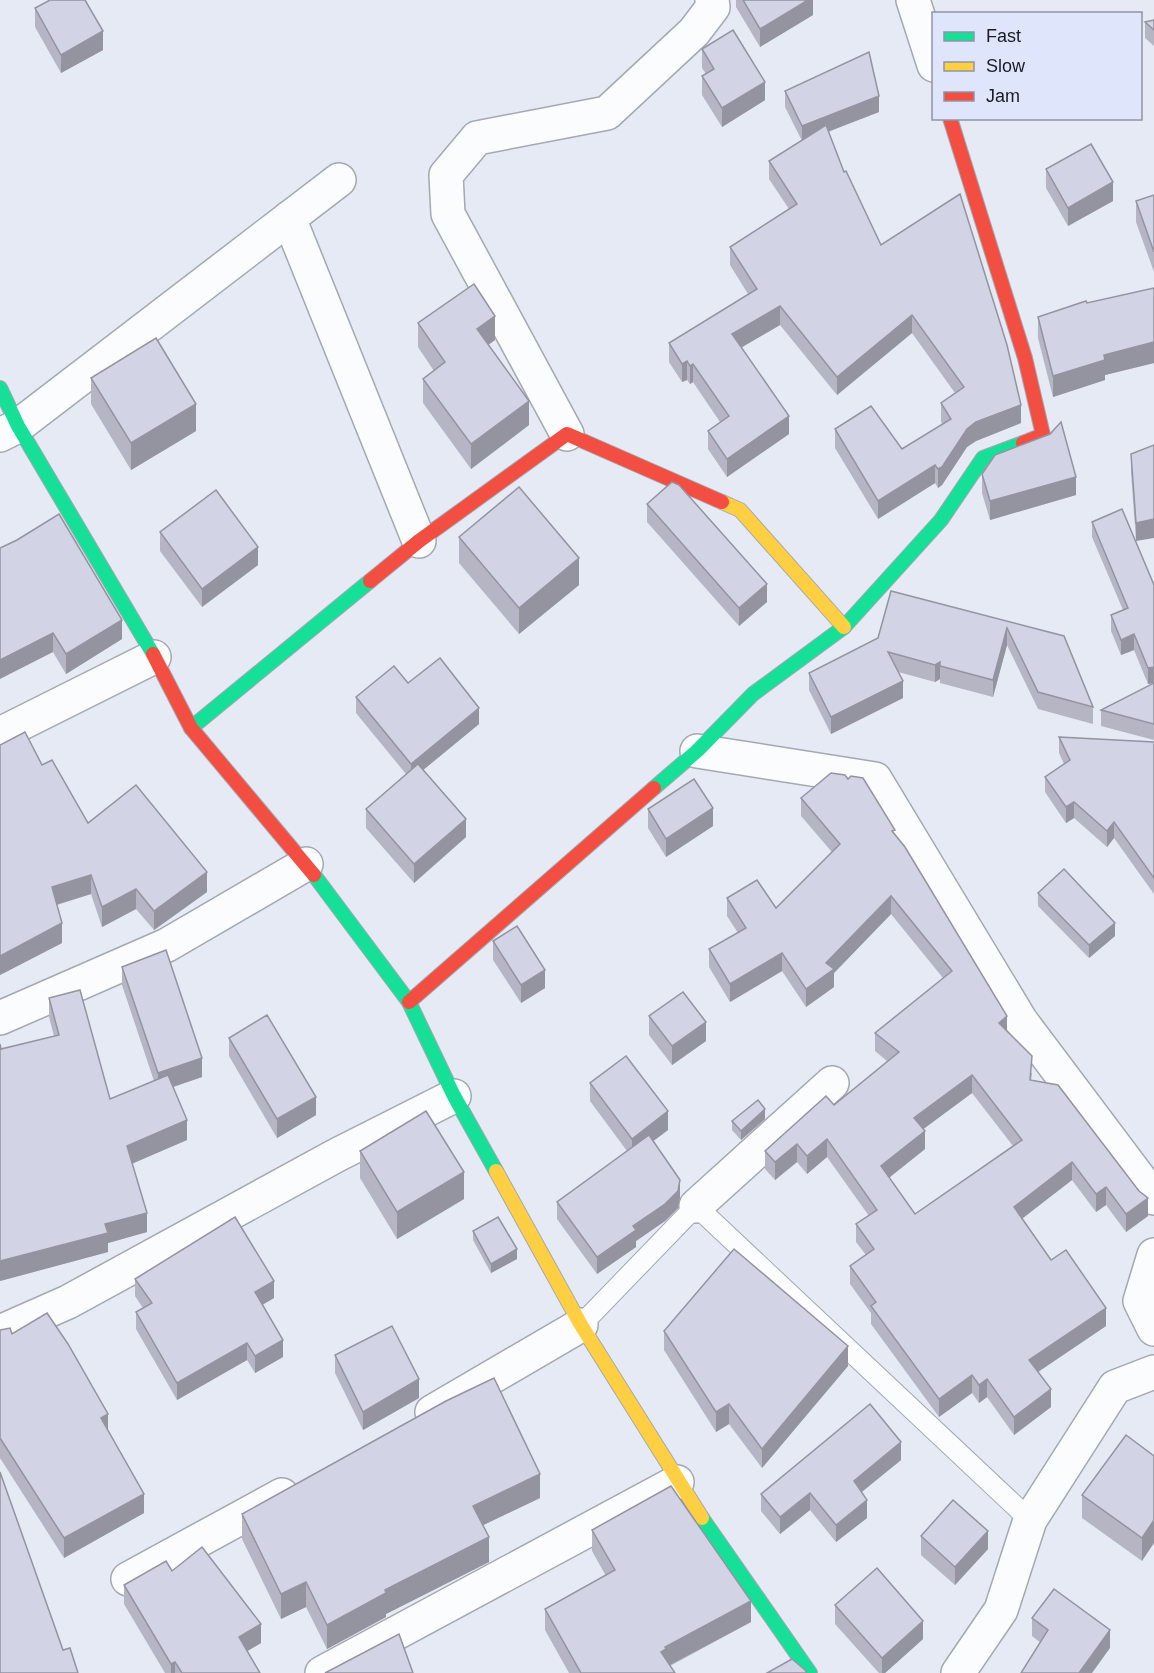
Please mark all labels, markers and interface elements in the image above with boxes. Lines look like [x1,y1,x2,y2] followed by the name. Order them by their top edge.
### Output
[932,12,1142,120] legend
[986,26,1021,46] text: Fast
[986,56,1026,76] text: Slow
[986,86,1020,106] text: Jam

